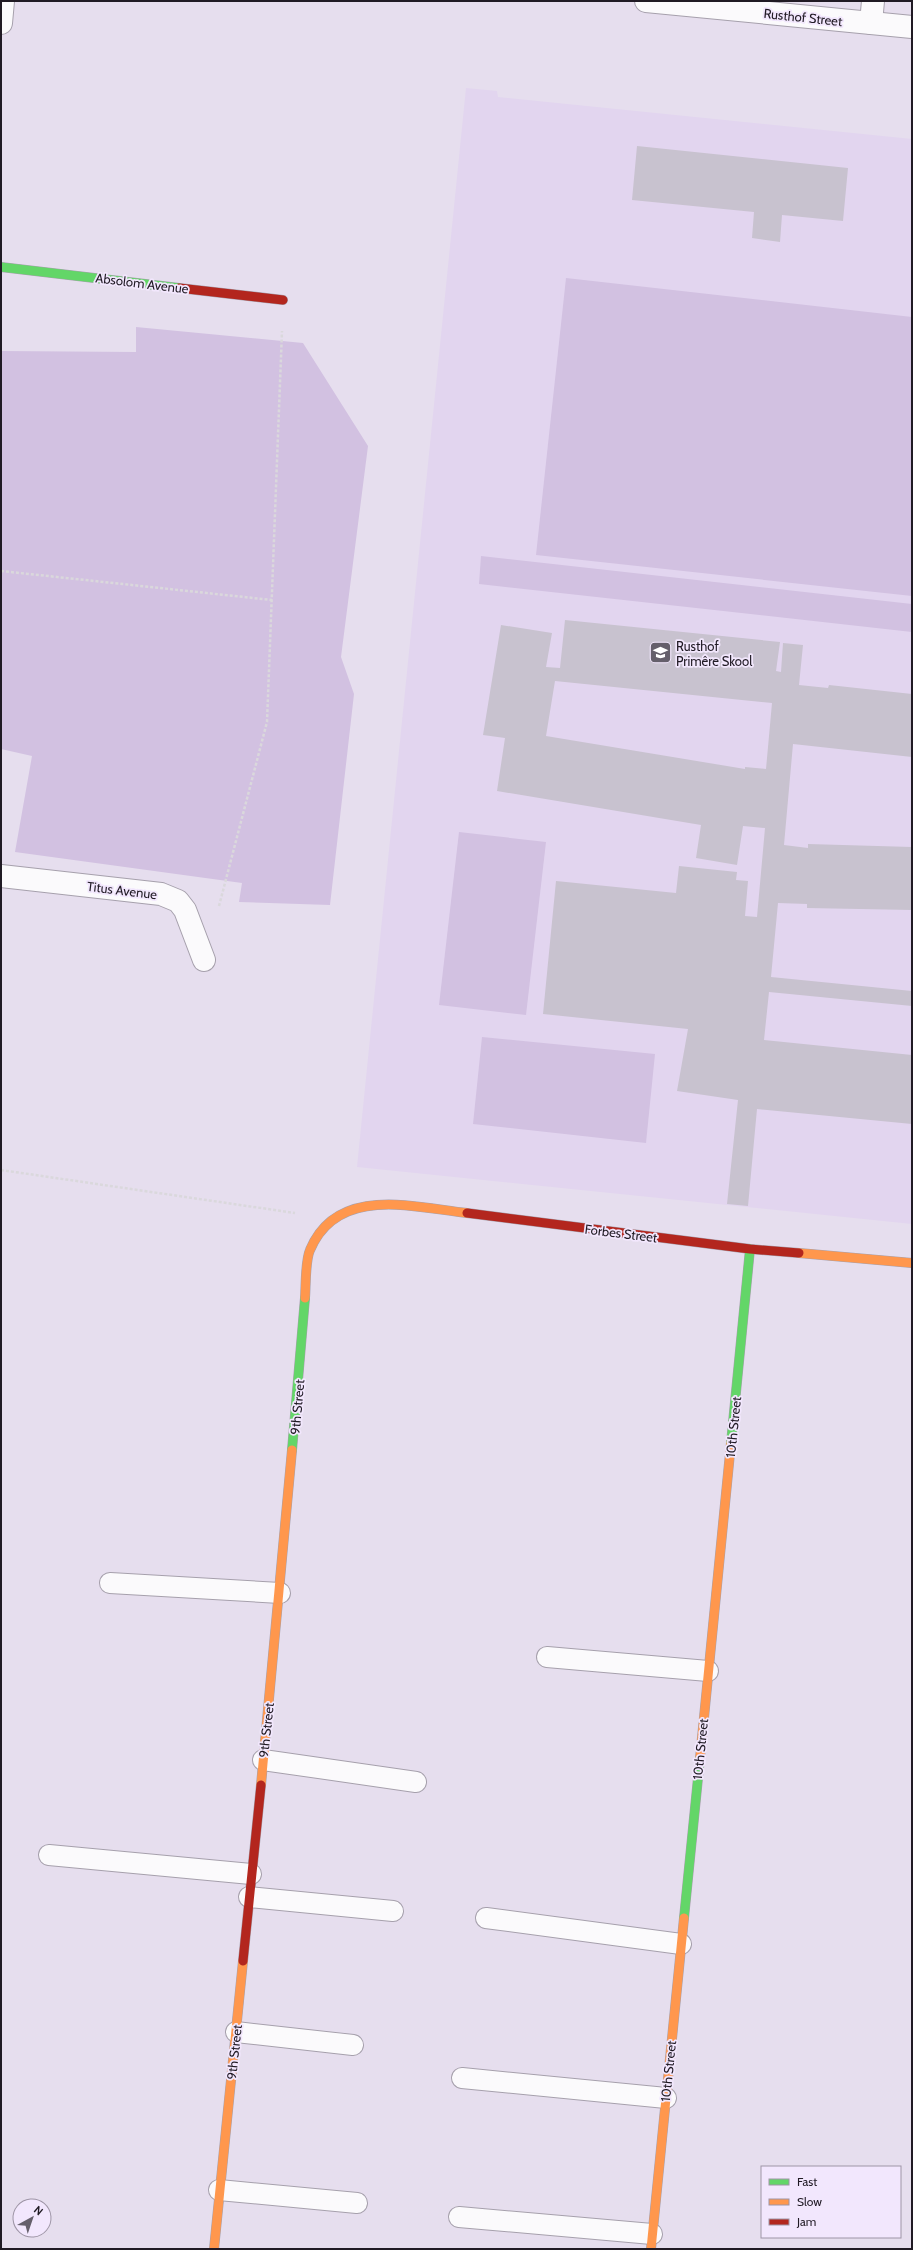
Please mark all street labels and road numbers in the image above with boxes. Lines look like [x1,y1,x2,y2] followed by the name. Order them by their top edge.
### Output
[763,5,844,29] street label: Rusthof Street
[95,269,190,297] street label: Absolom Avenue
[86,878,158,902] street label: Titus Avenue
[584,1221,659,1245] street label: Forbes Street
[287,1378,307,1435] street label: 9th Street
[722,1395,744,1458] street label: 10th Street
[255,1701,277,1758] street label: 9th Street
[689,1717,711,1780] street label: 10th Street
[223,2023,245,2080] street label: 9th Street
[657,2039,679,2102] street label: 10th Street

